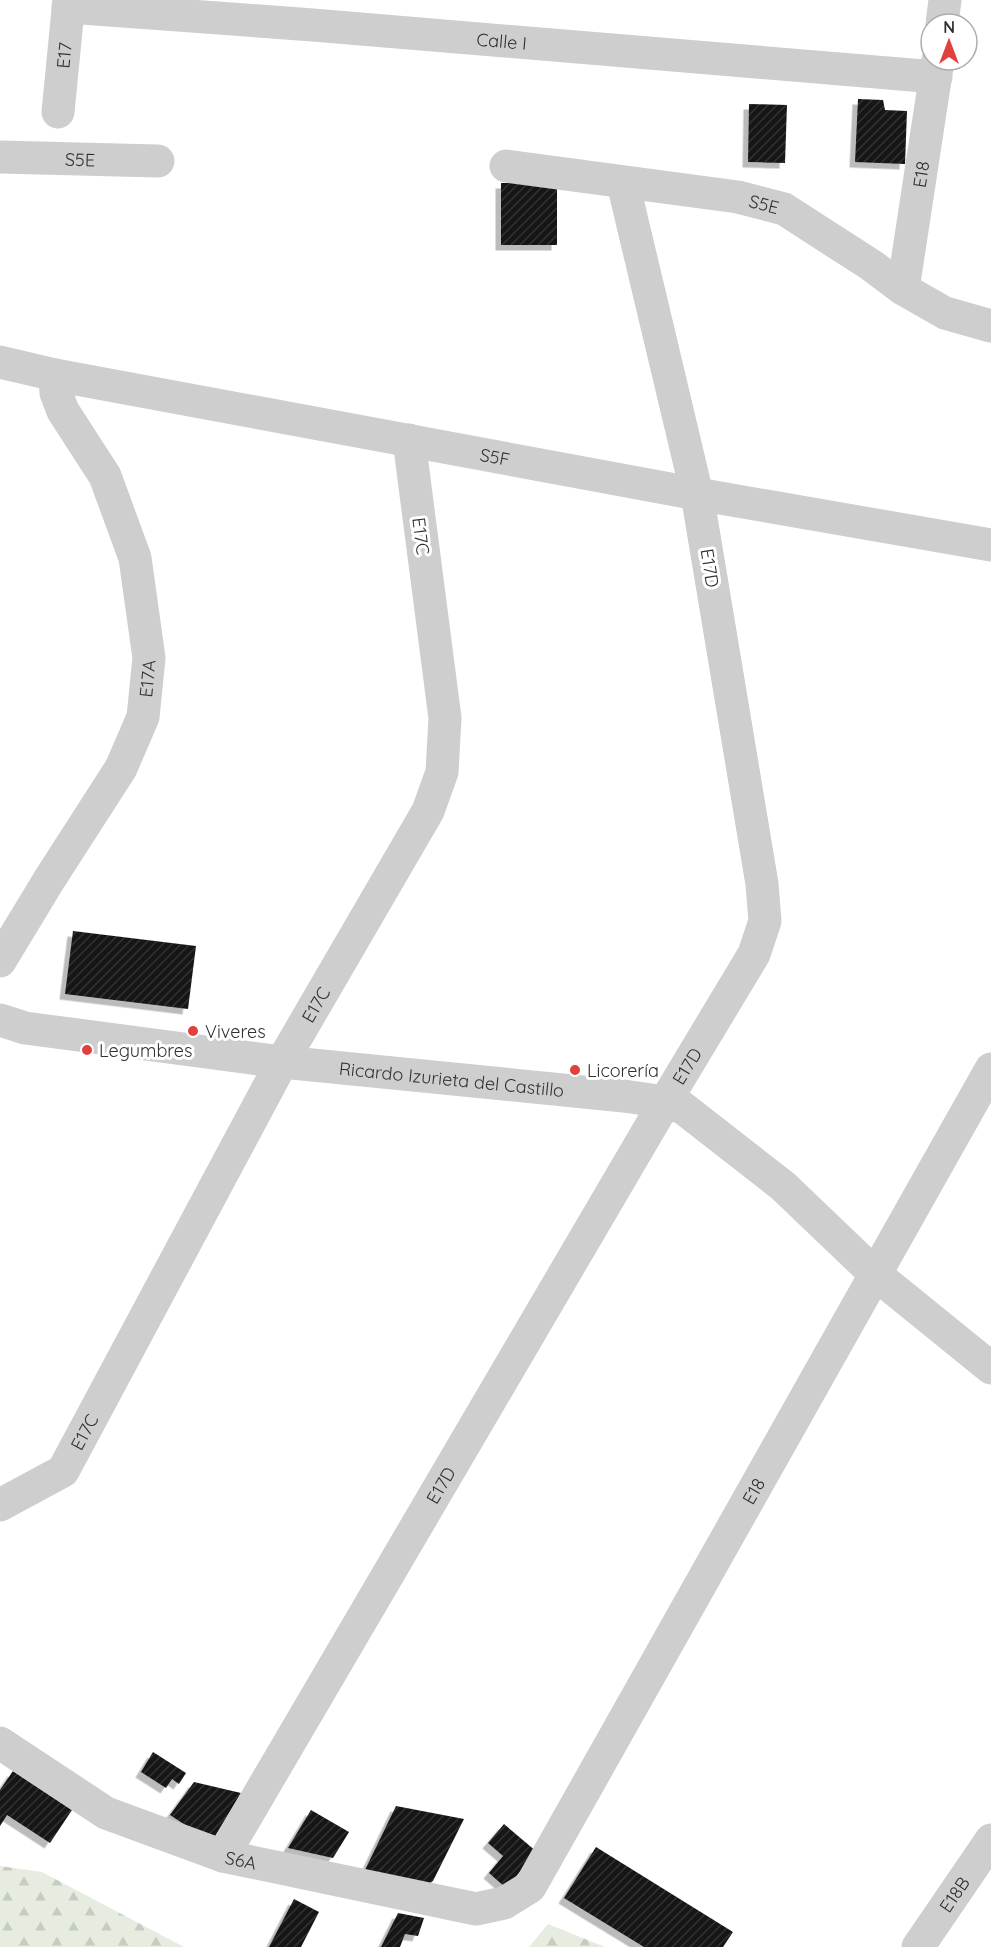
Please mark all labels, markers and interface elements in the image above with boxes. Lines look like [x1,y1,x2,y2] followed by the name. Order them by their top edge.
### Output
[919,12,979,72] north arrow
[943,17,955,37] text: N
[476,27,528,54] street label: Calle I
[51,41,76,69] street label: E17
[65,147,95,171] street label: S5E
[907,159,934,189] street label: E18
[747,189,782,219] street label: S5E
[478,443,512,471] street label: S5F
[407,516,435,556] street label: E17C
[696,547,724,589] street label: E17D
[134,658,160,699] street label: E17A
[296,982,335,1027] street label: E17C
[205,1020,266,1043] place label: Viveres
[186,1024,200,1038] marker: Viveres
[99,1039,192,1062] place label: Legumbres
[80,1043,94,1057] marker: Legumbres
[667,1043,707,1089] street label: E17D
[338,1056,565,1101] street label: Ricardo Izurieta del Castillo
[587,1059,659,1082] place label: Licorería
[568,1063,582,1077] marker: Licorería
[65,1410,103,1454] street label: E17C
[421,1462,460,1508] street label: E17D
[737,1474,770,1508] street label: E18
[223,1845,259,1874] street label: S6A
[934,1872,974,1916] street label: E18B

